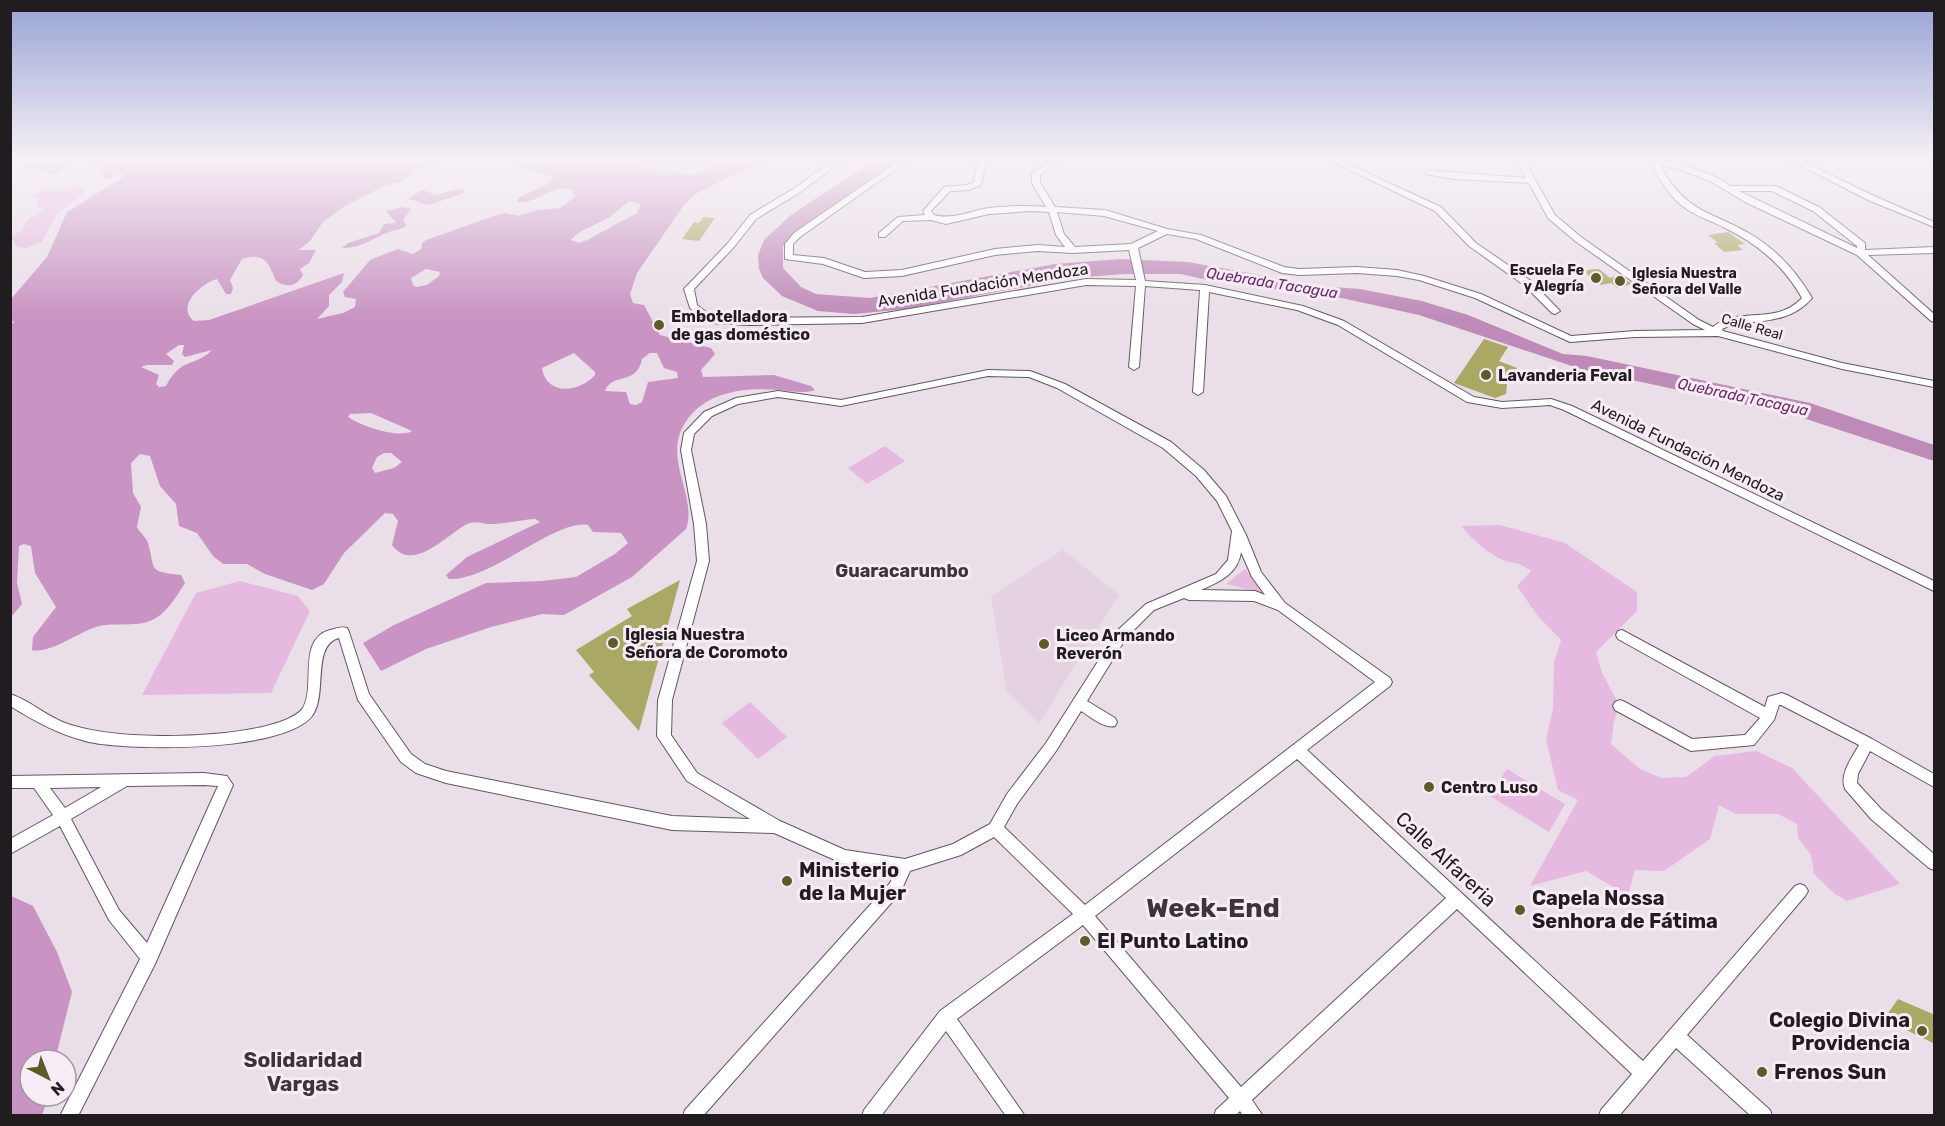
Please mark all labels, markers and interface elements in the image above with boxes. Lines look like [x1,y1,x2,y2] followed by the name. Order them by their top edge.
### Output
[876,259,1090,311] street label: Avenida Fundación Mendoza
[1510,262,1584,295] place label: Escuela Fe y Alegría
[1205,264,1339,302] water label: Quebrada Tacagua
[1632,265,1742,298] place label: Iglesia Nuestra Señora del Valle
[1589,271,1603,285] marker: Escuela Fe y Alegría
[1613,274,1627,288] marker: Iglesia Nuestra Señora del Valle
[671,307,810,344] place label: Embotelladora de gas doméstico
[1719,310,1785,344] street label: Calle Real
[652,318,666,332] marker: Embotelladora de gas doméstico
[1498,366,1632,385] place label: Lavanderia Feval
[1479,368,1493,382] marker: Lavanderia Feval
[1676,374,1810,420] water label: Quebrada Tacagua
[1588,395,1788,505] street label: Avenida Fundación Mendoza
[835,560,969,582] district label: Guaracarumbo
[625,625,788,662] place label: Iglesia Nuestra Señora de Coromoto
[1056,626,1175,663] place label: Liceo Armando Reverón
[606,636,620,650] marker: Iglesia Nuestra Señora de Coromoto
[1037,637,1051,651] marker: Liceo Armando Reverón
[1441,778,1538,797] place label: Centro Luso
[1422,780,1436,794] marker: Centro Luso
[1391,806,1501,912] street label: Calle Alfareria
[799,858,906,905] place label: Ministerio de la Mujer
[780,874,794,888] marker: Ministerio de la Mujer
[1532,886,1718,933] place label: Capela Nossa Senhora de Fátima
[1146,892,1280,924] district label: Week-End
[1513,903,1527,917] marker: Capela Nossa Senhora de Fátima
[1097,929,1248,953] place label: El Punto Latino
[1078,934,1092,948] marker: El Punto Latino
[1769,1008,1910,1055] place label: Colegio Divina Providencia
[1915,1024,1929,1038] marker: Colegio Divina Providencia
[244,1047,362,1096] district label: Solidaridad Vargas
[18,1048,78,1108] north arrow
[1774,1060,1886,1084] place label: Frenos Sun
[1755,1065,1769,1079] marker: Frenos Sun
[47,1078,68,1100] text: N

